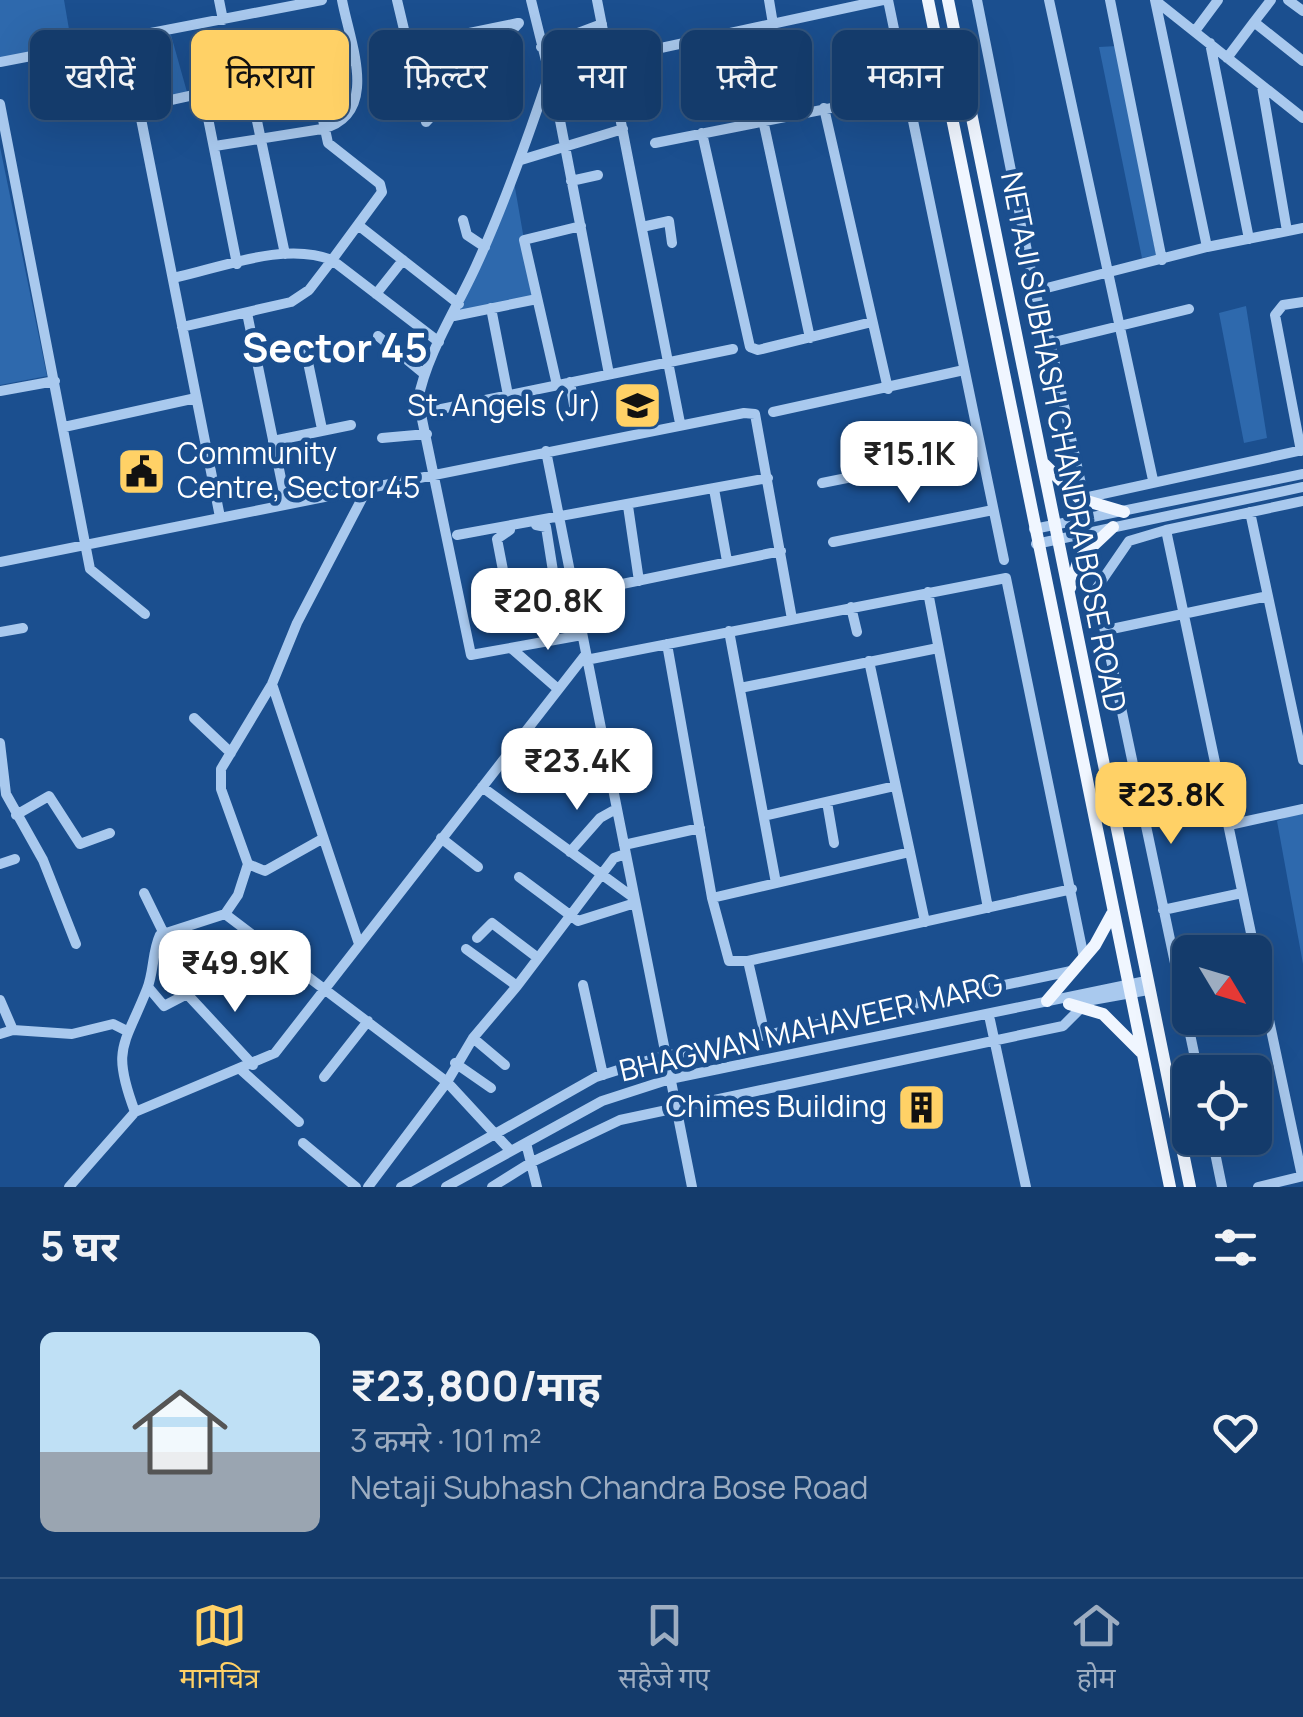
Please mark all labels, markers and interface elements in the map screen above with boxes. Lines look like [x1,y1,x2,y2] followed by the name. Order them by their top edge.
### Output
[30,30,171,120] chip: खरीदें
[191,30,349,120] chip: किराया
[369,30,523,120] chip: फ़िल्टर
[543,30,661,120] chip: नया
[681,30,812,120] chip: फ़्लैट
[832,30,978,120] chip: मकान
[992,168,1137,715] street label: NETAJI SUBHASH CHANDRA BOSE ROAD
[242,319,428,374] district label: Sector 45
[611,380,663,432] school or university icon: St. Angels (Jr)
[407,384,602,425] place label: St. Angels (Jr)
[828,421,990,506] pin: ₹15.1K
[862,431,956,475] text: ₹15.1K
[177,432,420,507] place label: Community Centre, Sector 45
[116,445,168,497] public building icon: Community Centre, Sector 45
[467,568,629,653] pin: ₹20.8K
[493,578,603,622] text: ₹20.8K
[496,728,658,813] pin: ₹23.4K
[523,738,631,782] text: ₹23.4K
[1090,762,1252,847] pin: ₹23.8K
[1117,772,1225,816] text: ₹23.8K
[154,930,316,1015] pin: ₹49.9K
[1172,935,1272,1035] north arrow
[1172,935,1272,1155] map controls
[181,940,289,984] text: ₹49.9K
[615,962,1006,1091] street label: BHAGWAN MAHAVEER MARG
[1172,1055,1272,1155] button: locate
[896,1081,948,1133] building icon: Chimes Building
[666,1085,887,1126] place label: Chimes Building
[40,1216,119,1274] text: 5 घर
[1208,1220,1263,1275] icon: filters
[350,1356,601,1414] text: ₹23,800/माह
[120,1372,240,1492] icon: home
[1208,1405,1263,1460] icon: heart
[350,1418,542,1462] text: 3 कमरे · 101 m²
[350,1465,869,1509] text: Netaji Subhash Chandra Bose Road
[179,1598,259,1699] tab: मानचित्र
[618,1598,710,1699] tab: सहेजे गए
[1069,1598,1124,1699] tab: होम

